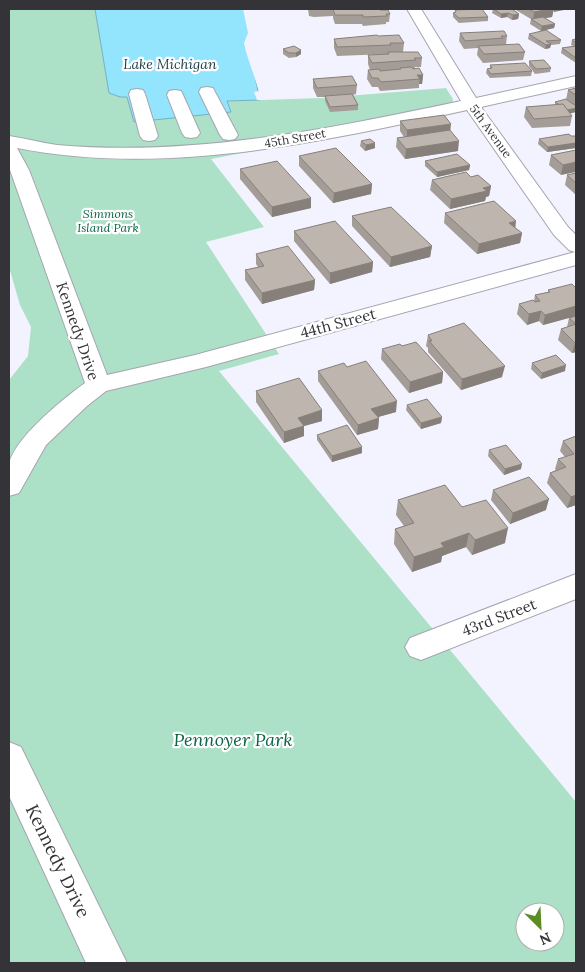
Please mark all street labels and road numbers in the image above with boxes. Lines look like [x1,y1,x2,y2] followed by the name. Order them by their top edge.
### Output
[467,101,516,161] street label: 5th Avenue
[263,125,327,151] street label: 45th Street
[52,279,104,383] street label: Kennedy Drive
[298,304,378,342] street label: 44th Street
[459,594,539,640] street label: 43rd Street
[21,801,95,922] street label: Kennedy Drive

